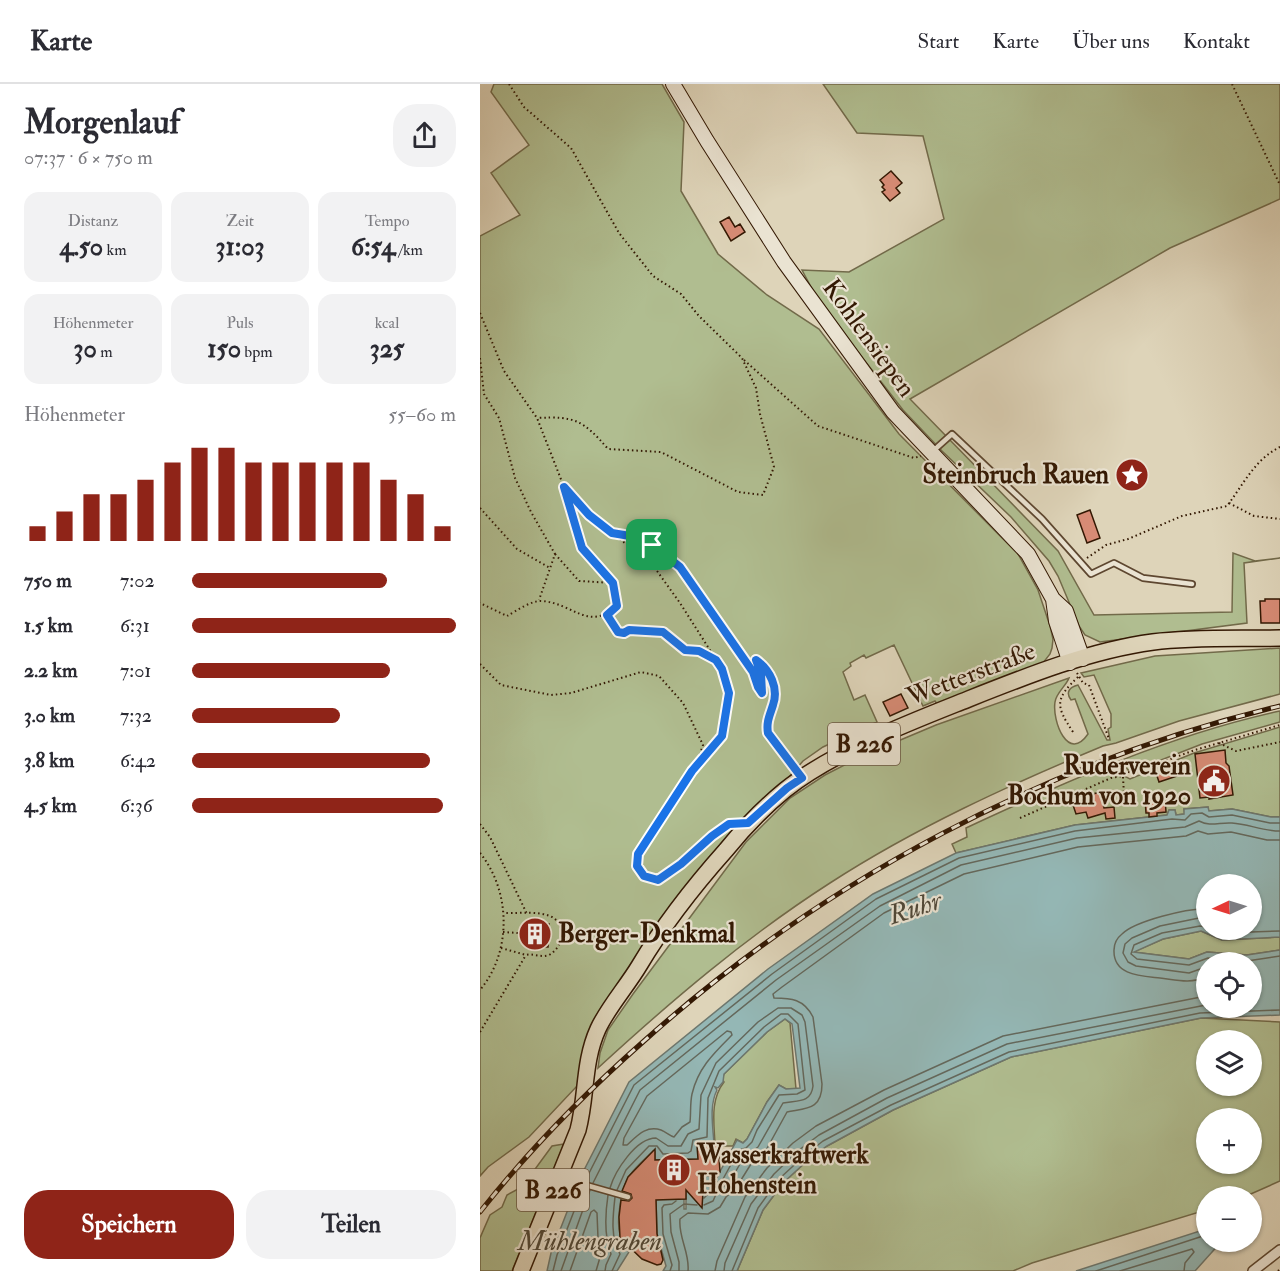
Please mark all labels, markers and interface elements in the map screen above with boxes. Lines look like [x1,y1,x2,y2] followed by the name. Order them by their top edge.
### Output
[30,24,92,59] text: Karte
[917,28,959,55] text: Start
[992,28,1039,55] text: Karte
[1072,28,1150,55] text: Über uns
[1183,28,1250,55] text: Kontakt
[24,102,180,143] text: Morgenlauf
[393,104,456,167] button: share
[24,145,153,170] text: 07:37 · 6 × 750 m
[68,211,118,231] text: Distanz
[226,211,254,231] text: Zeit
[365,211,409,231] text: Tempo
[59,231,103,263] text: 4.50
[215,231,265,263] text: 31:03
[351,231,395,263] text: 6:54
[103,240,127,260] text: km
[395,240,423,260] text: /km
[815,273,923,404] street label: Kohlensiepen
[53,313,133,333] text: Höhenmeter
[226,313,254,333] text: Puls
[375,313,399,333] text: kcal
[73,333,97,365] text: 30
[207,333,241,365] text: 150
[370,333,404,365] text: 325
[97,342,113,362] text: m
[241,342,273,362] text: bpm
[24,402,125,427] text: Höhenmeter
[388,402,456,427] text: 55–60 m
[1114,457,1150,493] place icon: Steinbruch Rauen
[923,459,1110,491] place label: Steinbruch Rauen
[626,519,677,570] pin
[635,528,668,561] icon: arrive
[24,568,72,593] text: 750 m
[120,568,155,593] text: 7:02
[24,613,73,638] text: 1.5 km
[120,613,150,638] text: 6:31
[901,635,1040,713] street label: Wetterstraße
[24,658,77,683] text: 2.2 km
[120,658,151,683] text: 7:01
[24,703,75,728] text: 3.0 km
[120,703,152,728] text: 7:32
[828,723,900,765] road number: B 226
[24,748,74,773] text: 3.8 km
[120,748,156,773] text: 6:42
[1007,750,1192,812] place label: Ruderverein Bochum von 1920
[1196,763,1232,799] public building icon: Ruderverein Bochum von 1920
[24,793,77,818] text: 4.5 km
[120,793,153,818] text: 6:36
[1196,874,1262,940] north arrow
[1196,874,1262,1252] map controls
[883,883,948,932] water label: Ruhr
[517,916,553,952] building icon: Berger-Denkmal
[558,918,736,951] place label: Berger-Denkmal
[1196,952,1262,1018] button: locate
[1196,1030,1262,1096] button: layers
[1196,1108,1262,1174] button: +
[696,1139,869,1201] place label: Wasserkraftwerk Hohenstein
[656,1152,692,1188] building icon: Wasserkraftwerk Hohenstein
[517,1169,589,1211] road number: B 226
[1196,1186,1262,1252] button: −
[24,1190,234,1259] button: Speichern
[246,1190,456,1259] button: Teilen
[516,1225,662,1258] water label: Mühlengraben

